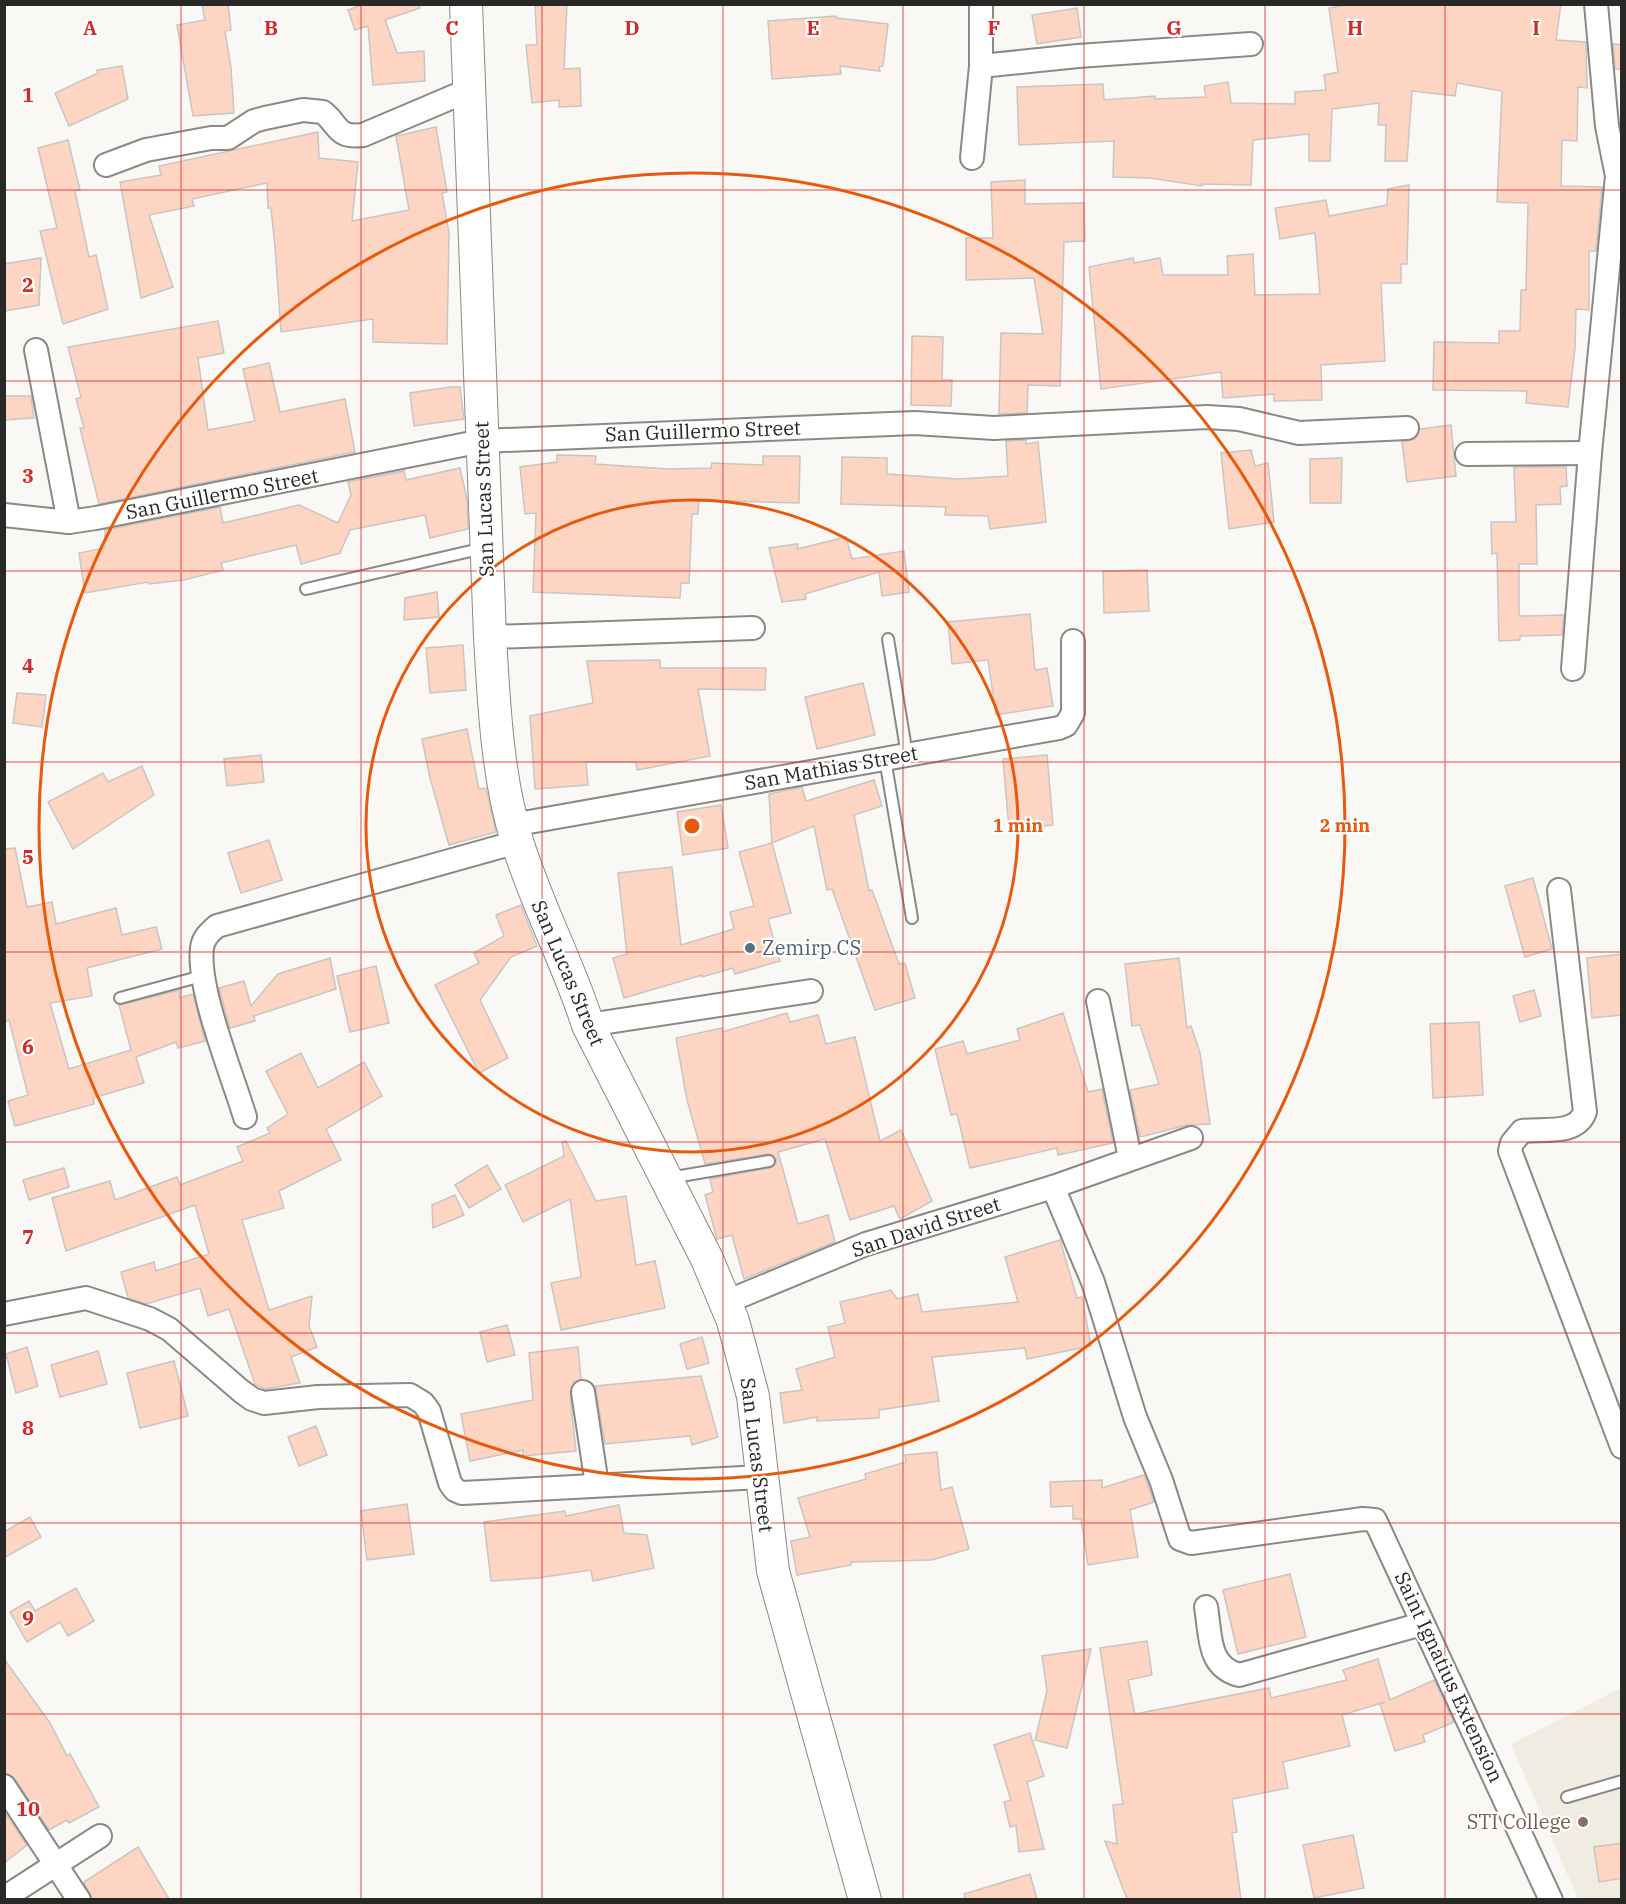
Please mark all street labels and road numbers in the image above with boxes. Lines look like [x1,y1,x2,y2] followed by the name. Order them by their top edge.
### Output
[605,414,801,447] street label: San Guillermo Street
[467,421,500,577] street label: San Lucas Street
[123,462,321,525] street label: San Guillermo Street
[742,739,920,796] street label: San Mathias Street
[526,896,611,1050] street label: San Lucas Street
[848,1190,1004,1263] street label: San David Street
[735,1376,780,1534] street label: San Lucas Street
[1389,1567,1510,1787] street label: Saint Ignatius Extension

